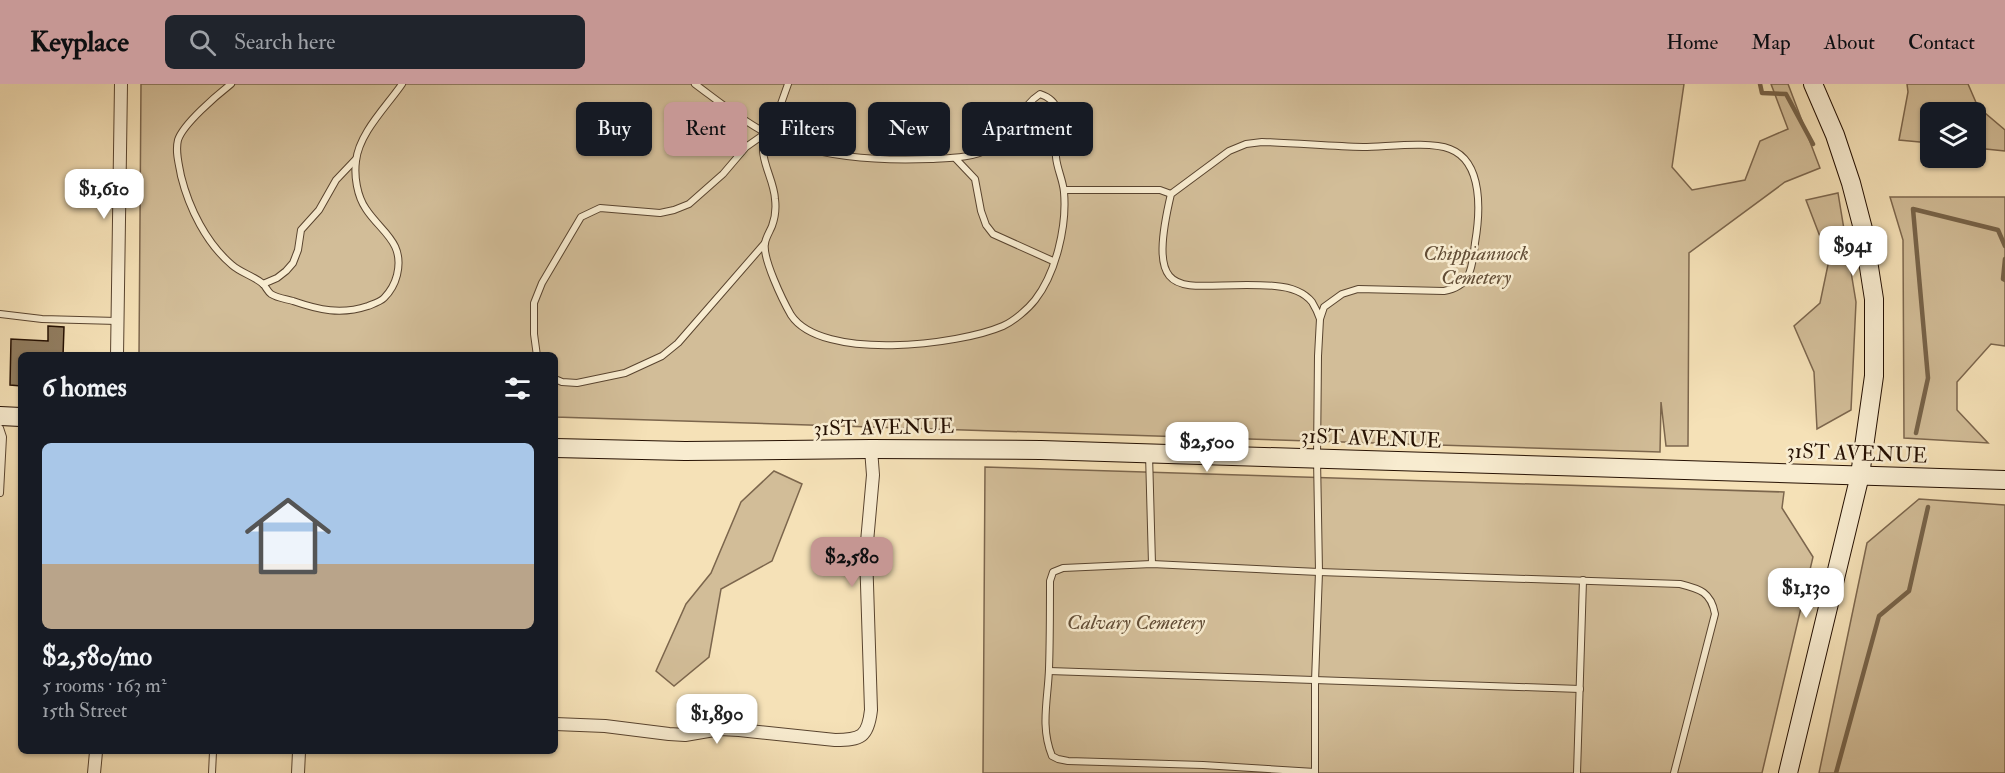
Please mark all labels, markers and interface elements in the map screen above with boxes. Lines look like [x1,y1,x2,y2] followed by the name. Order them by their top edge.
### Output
[165,15,585,69] search box
[30,25,129,60] text: Keyplace
[186,26,219,59] icon: search
[234,28,336,56] text: Search here
[1666,29,1718,56] text: Home
[1751,29,1791,56] text: Map
[1824,29,1875,56] text: About
[1908,29,1975,56] text: Contact
[576,102,652,156] chip: Buy
[664,102,747,156] chip: Rent
[759,102,856,156] chip: Filters
[868,102,950,156] chip: New
[962,102,1093,156] chip: Apartment
[1920,102,1986,168] map controls
[1920,102,1986,168] button: layers
[55,169,153,220] pin: $1,610
[79,176,129,201] text: $1,610
[1817,226,1889,277] pin: $941
[1833,233,1873,258] text: $941
[1423,240,1529,291] park label: Chippiannock Cemetery
[42,372,127,404] text: 6 homes
[501,372,534,405] icon: filters
[813,413,955,442] street label: 31ST AVENUE
[1158,422,1256,473] pin: $2,500
[1300,423,1442,454] street label: 31ST AVENUE
[1179,429,1235,454] text: $2,500
[1786,438,1928,469] street label: 31ST AVENUE
[234,482,342,590] icon: home
[803,537,901,588] pin: $2,580
[825,544,879,569] text: $2,580
[1757,568,1855,619] pin: $1,130
[1782,575,1830,600] text: $1,130
[1067,609,1206,636] park label: Calvary Cemetery
[42,641,152,673] text: $2,580/mo
[42,673,167,698] text: 5 rooms · 163 m²
[668,694,766,745] pin: $1,890
[42,698,127,723] text: 15th Street
[690,701,744,726] text: $1,890

